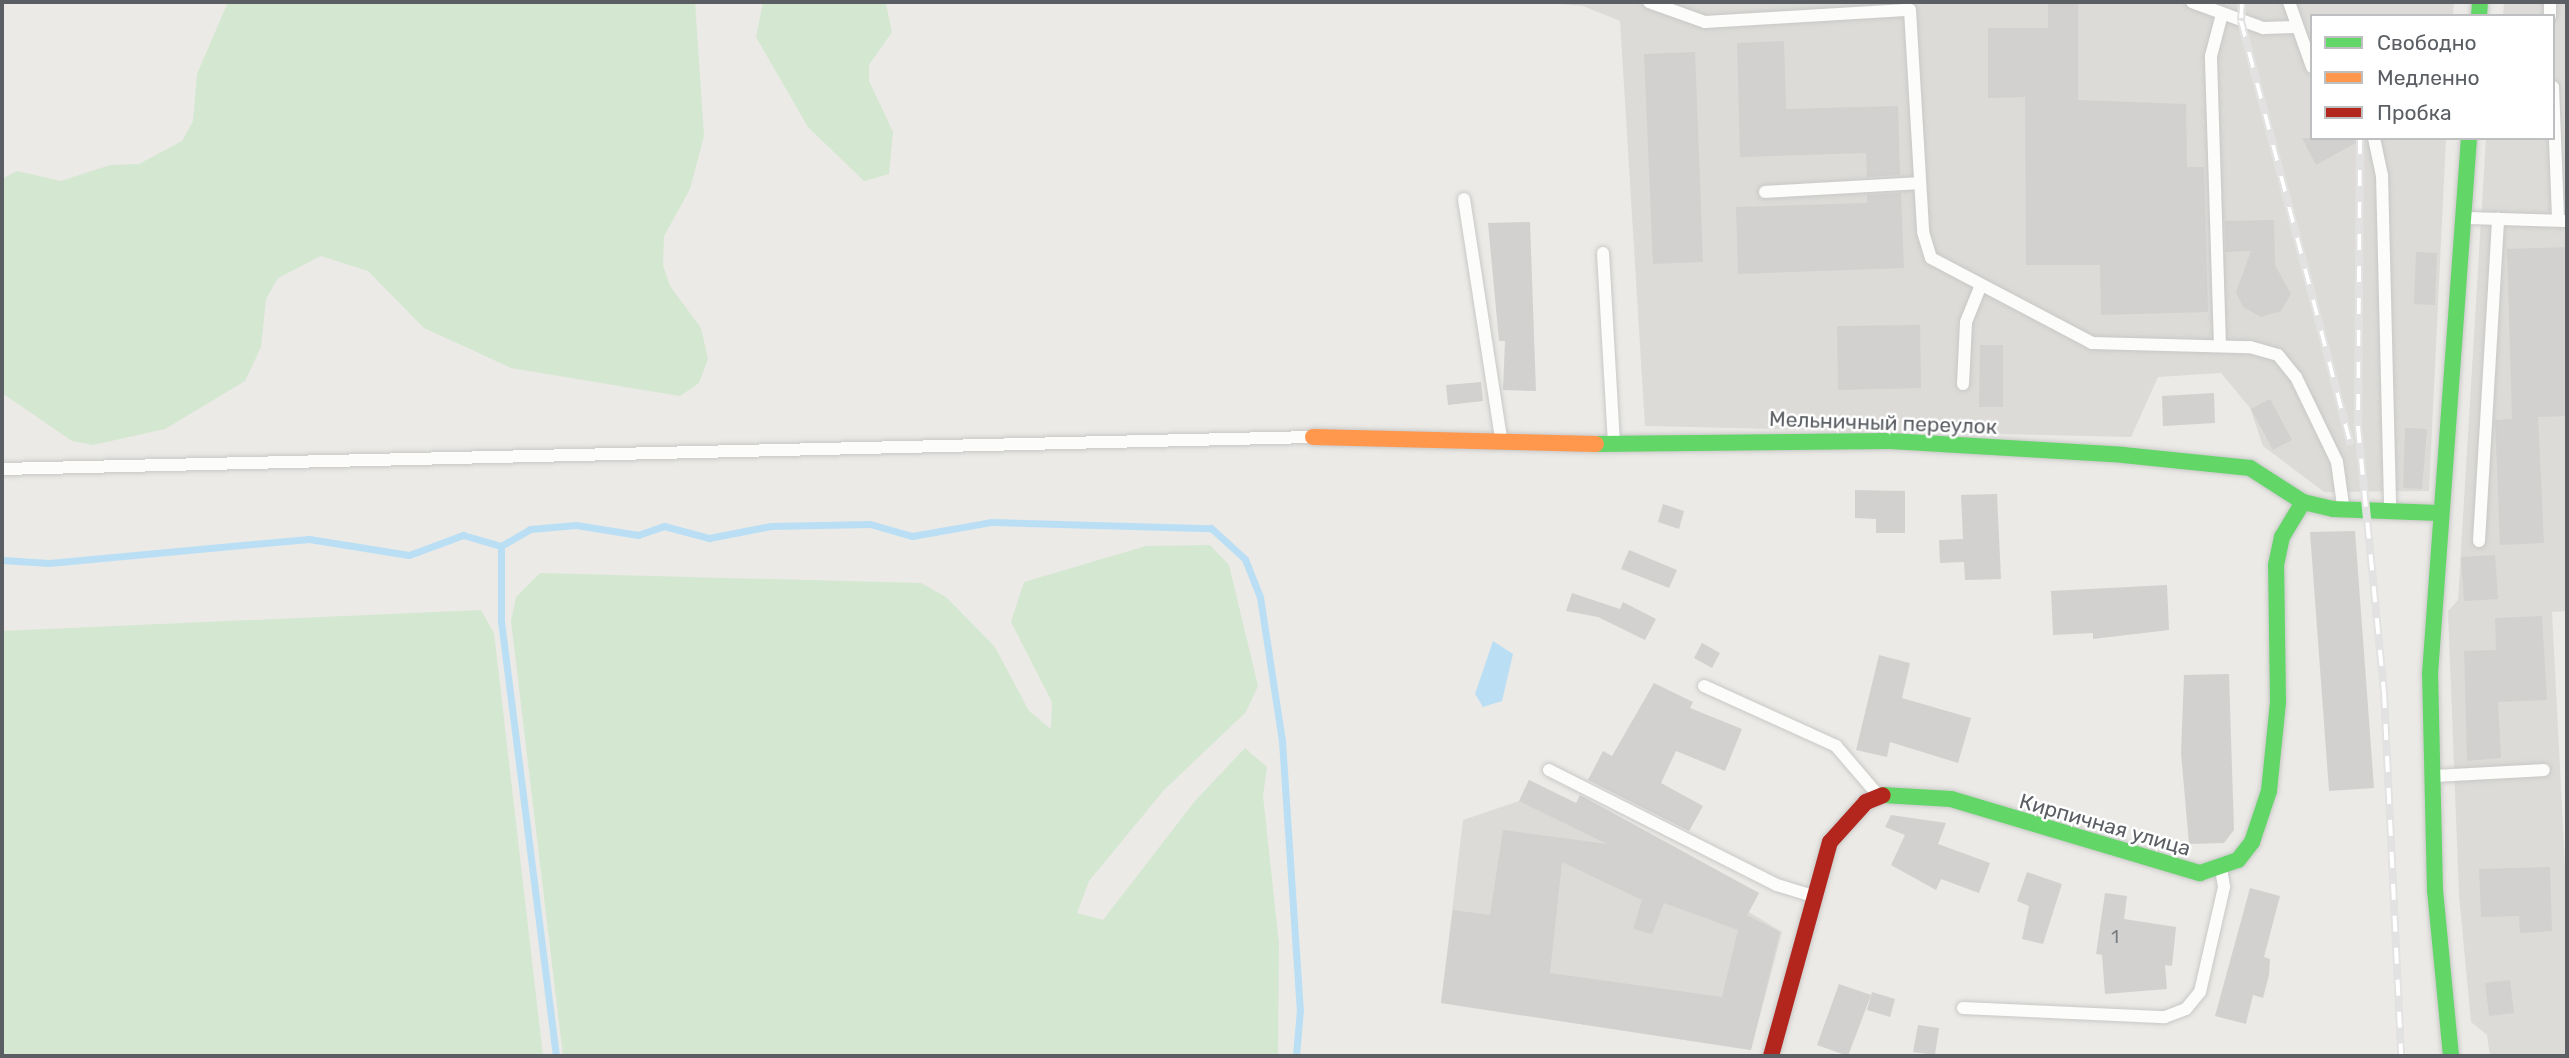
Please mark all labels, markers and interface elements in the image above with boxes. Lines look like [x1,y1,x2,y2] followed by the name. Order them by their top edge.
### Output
[2310,14,2555,140] legend
[2377,30,2477,55] text: Свободно
[2377,65,2480,90] text: Медленно
[2377,100,2452,125] text: Пробка
[1769,406,1997,440] street label: Мельничный переулок
[2017,789,2193,861] street label: Кирпичная улица
[2111,926,2119,948] house number: 1

